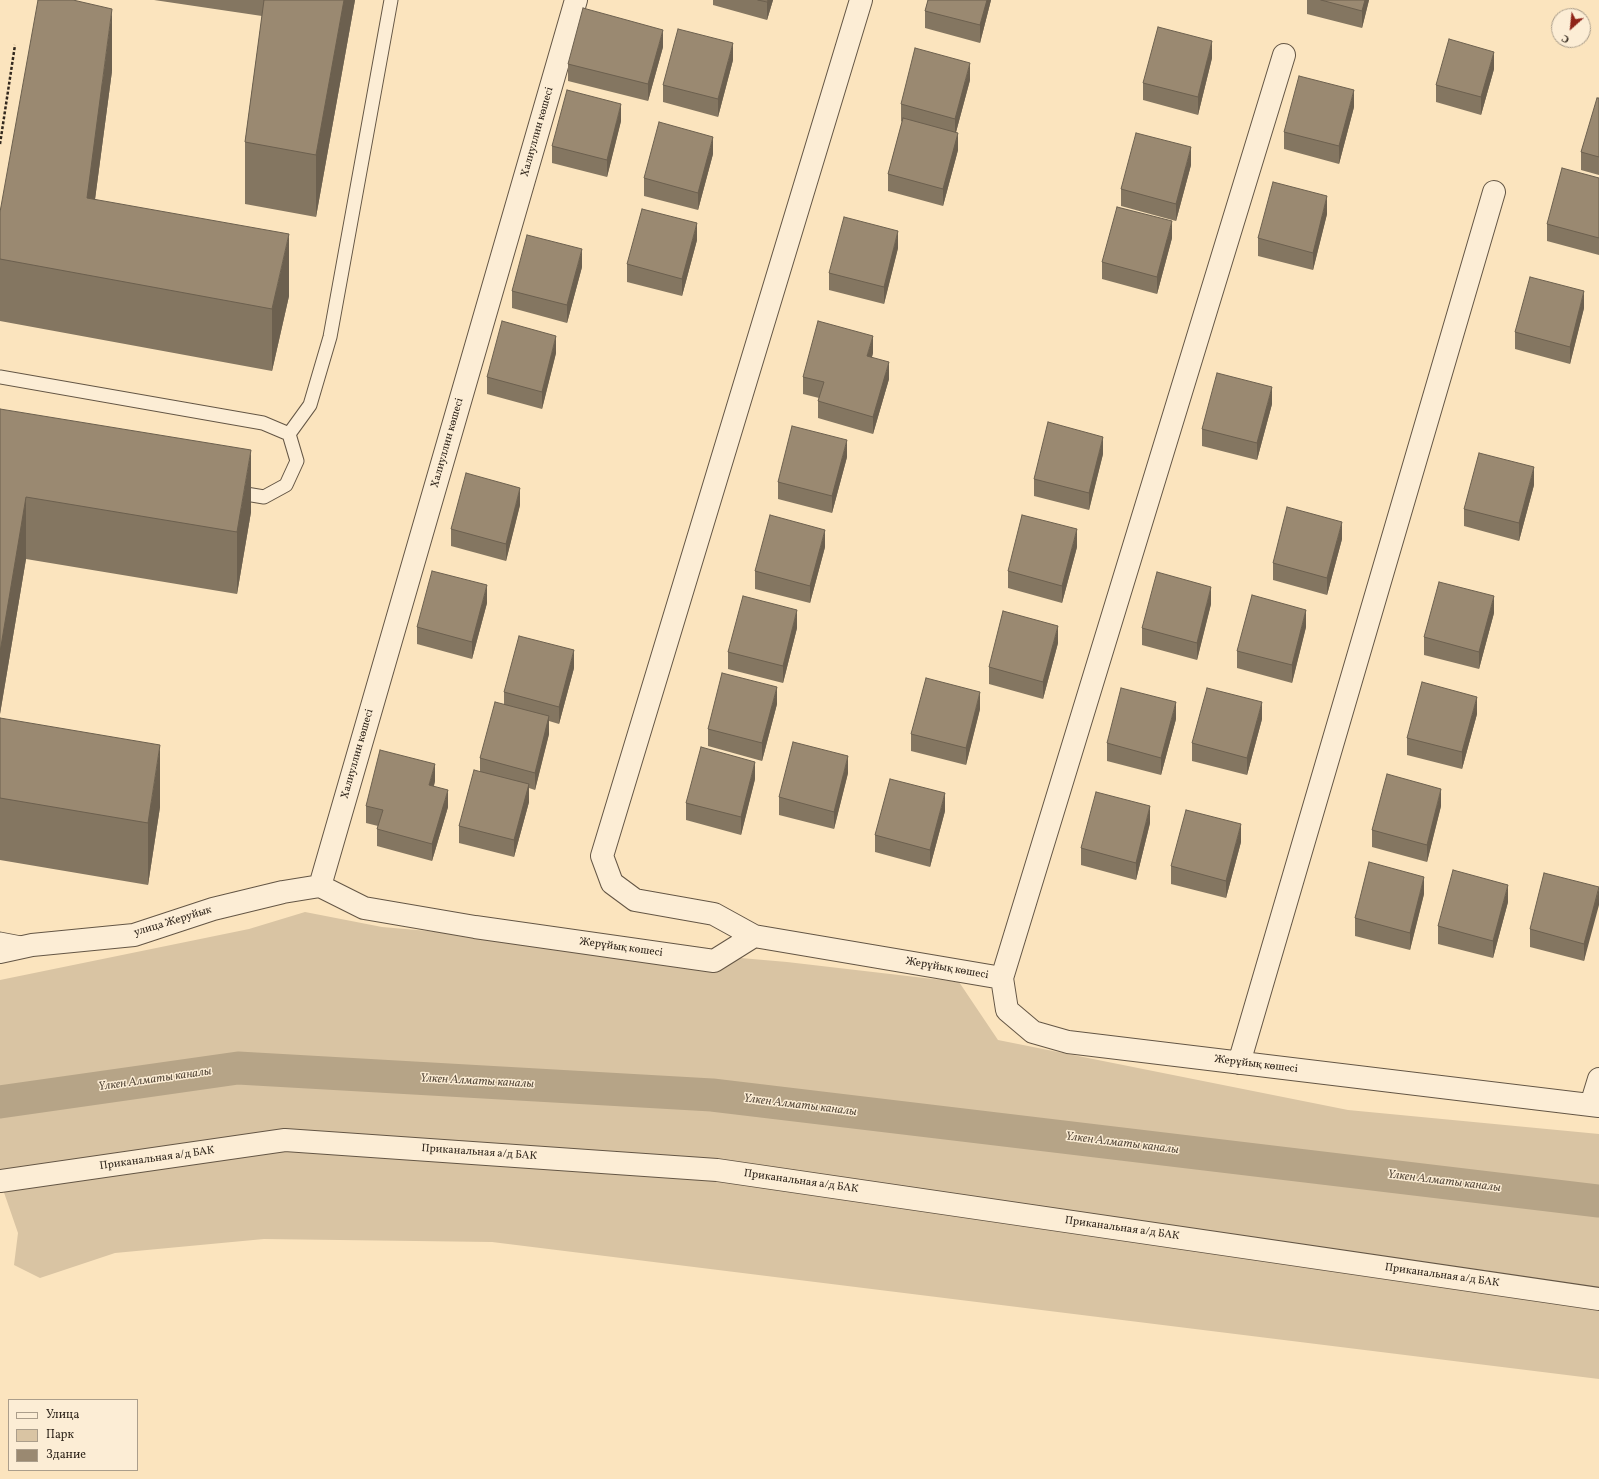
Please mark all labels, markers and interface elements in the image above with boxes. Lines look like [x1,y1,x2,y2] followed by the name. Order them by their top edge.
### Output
[1551,8,1591,48] north arrow
[1559,30,1572,47] text: С
[519,86,557,178] street label: Халиуллин көшесі
[429,397,467,489] street label: Халиуллин көшесі
[339,708,377,800] street label: Халиуллин көшесі
[132,904,214,940] street label: улица Жеруйык
[578,936,664,960] street label: Жерұйық көшесі
[904,955,990,983] street label: Жерұйық көшесі
[1213,1053,1299,1077] street label: Жерұйық көшесі
[98,1065,212,1095] water label: Үлкен Алматы каналы
[420,1072,534,1092] water label: Үлкен Алматы каналы
[743,1092,857,1120] water label: Үлкен Алматы каналы
[1065,1130,1179,1158] water label: Үлкен Алматы каналы
[421,1142,537,1164] street label: Приканальная а/д БАК
[99,1144,215,1174] street label: Приканальная а/д БАК
[743,1167,859,1197] street label: Приканальная а/д БАК
[1387,1168,1501,1196] water label: Үлкен Алматы каналы
[1064,1214,1180,1244] street label: Приканальная а/д БАК
[1384,1261,1500,1291] street label: Приканальная а/д БАК
[8,1399,138,1471] legend
[46,1407,79,1423] text: Улица
[46,1427,74,1443] text: Парк
[46,1447,86,1463] text: Здание

